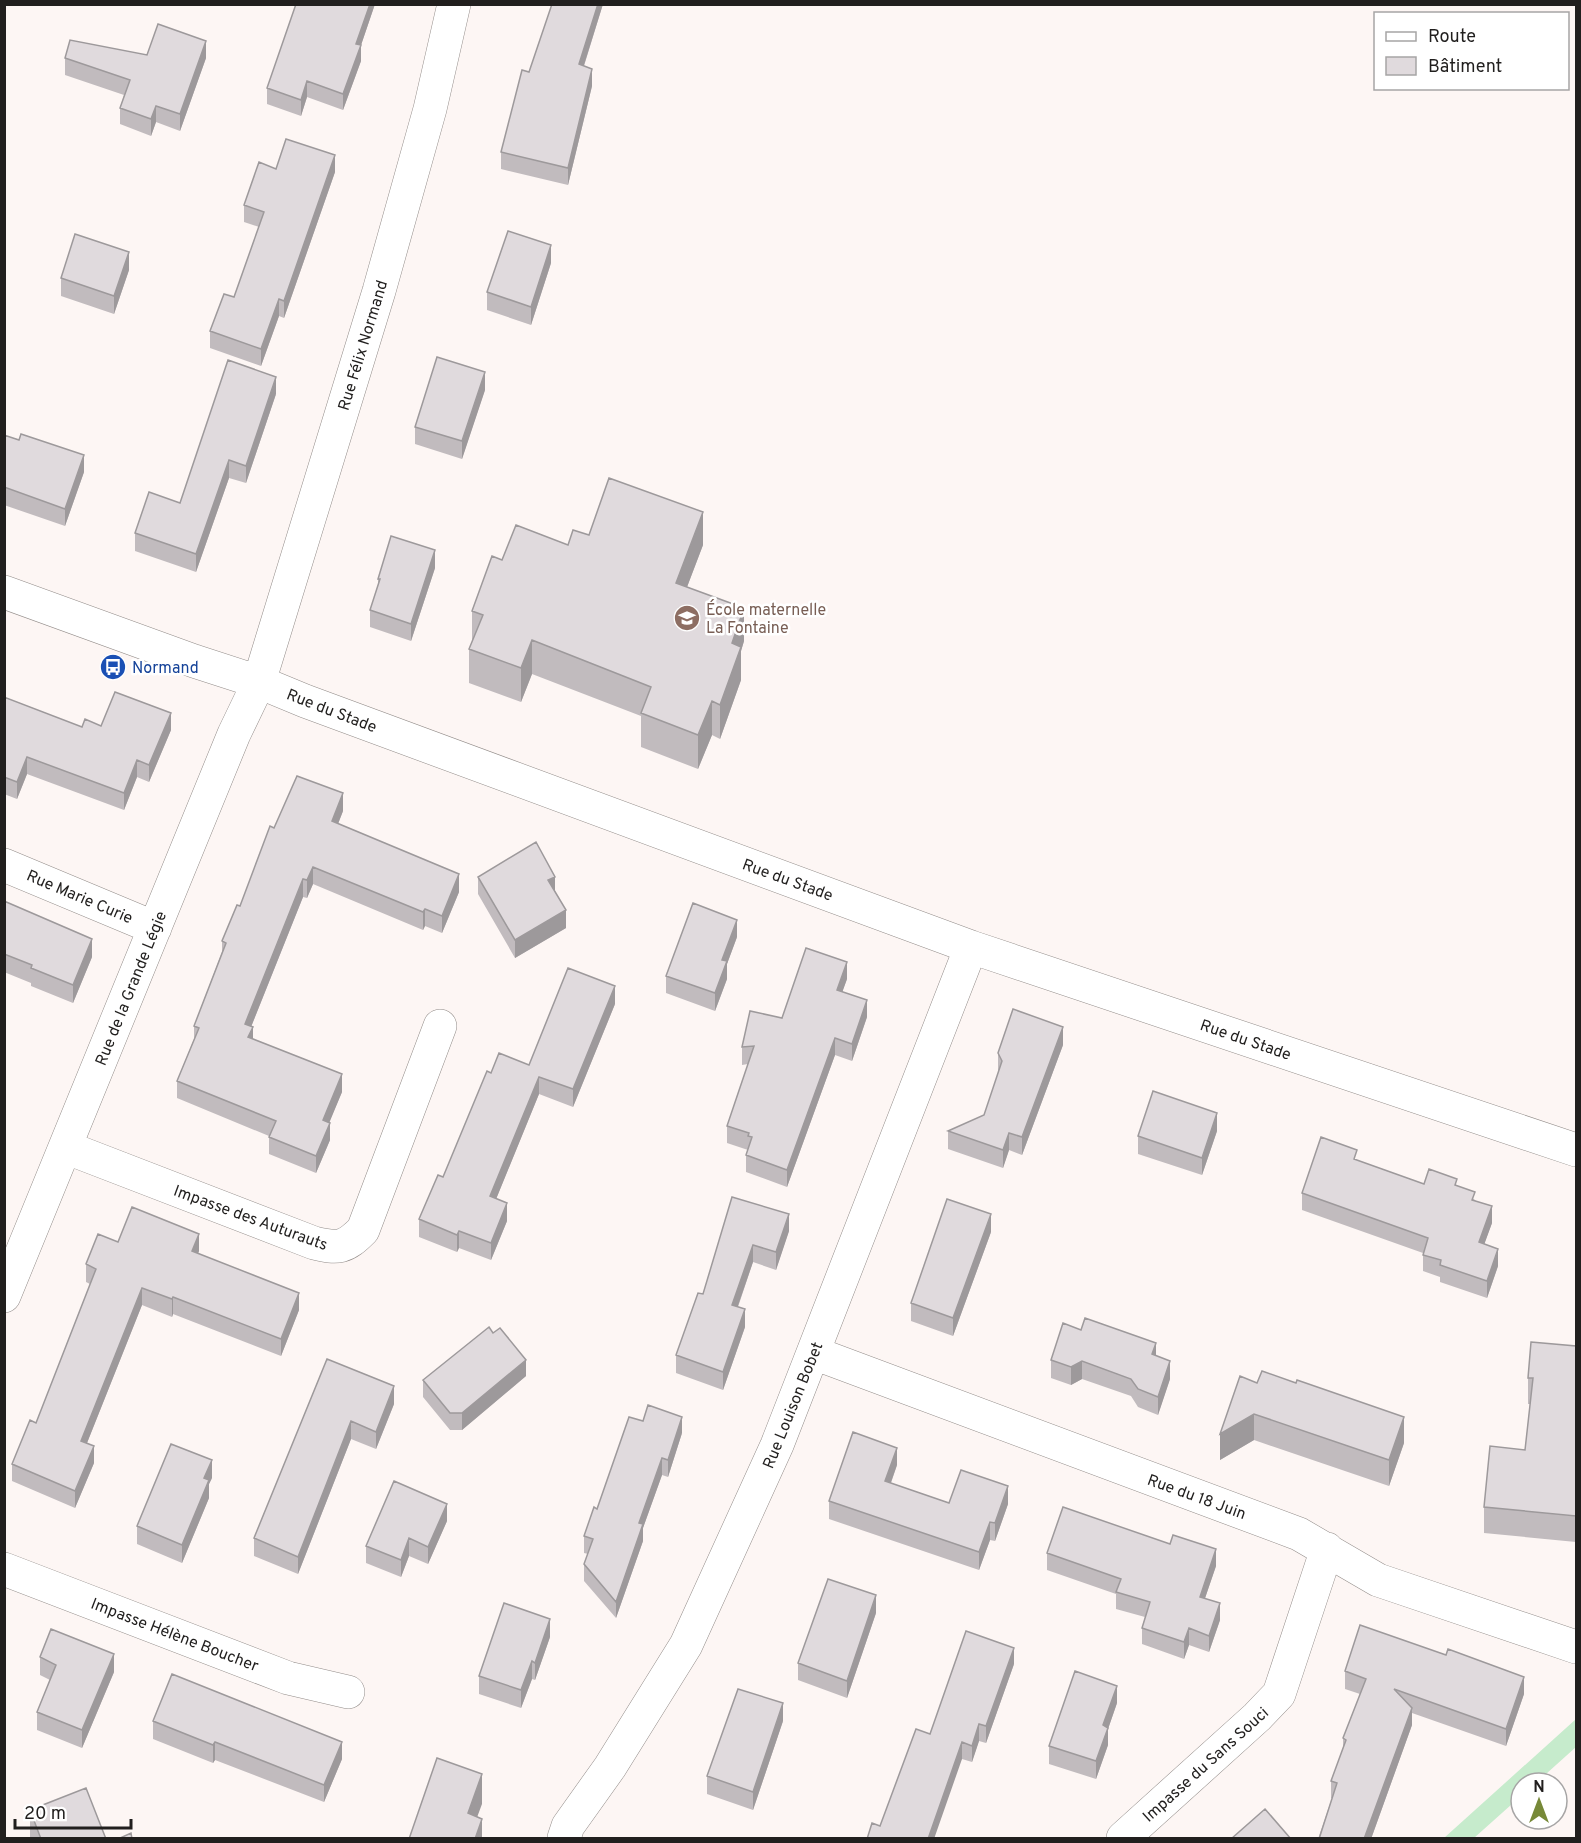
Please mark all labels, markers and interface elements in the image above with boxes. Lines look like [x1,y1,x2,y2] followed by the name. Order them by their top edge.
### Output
[1374,12,1569,90] legend
[1428,26,1476,49] text: Route
[1428,56,1502,79] text: Bâtiment
[335,278,393,413] street label: Rue Félix Normand
[706,599,826,639] place label: École maternelle La Fontaine
[672,603,702,633] school or university icon: École maternelle La Fontaine
[98,652,128,682] bus stop icon: Normand
[132,659,199,679] place label: Normand
[283,686,379,738] street label: Rue du Stade
[739,855,835,907] street label: Rue du Stade
[23,866,135,929] street label: Rue Marie Curie
[92,909,172,1069] street label: Rue de la Grande Légie
[1197,1016,1294,1066] street label: Rue du Stade
[171,1182,330,1256] street label: Impasse des Auturauts
[759,1339,828,1472] street label: Rue Louison Bobet
[1144,1471,1248,1525] street label: Rue du 18 Juin
[88,1595,261,1677] street label: Impasse Hélène Boucher
[1139,1704,1273,1827] street label: Impasse du Sans Souci
[1509,1771,1569,1831] north arrow
[1533,1778,1545,1798] text: N
[15,1792,130,1830] scale bar
[24,1803,66,1826] text: 20 m

